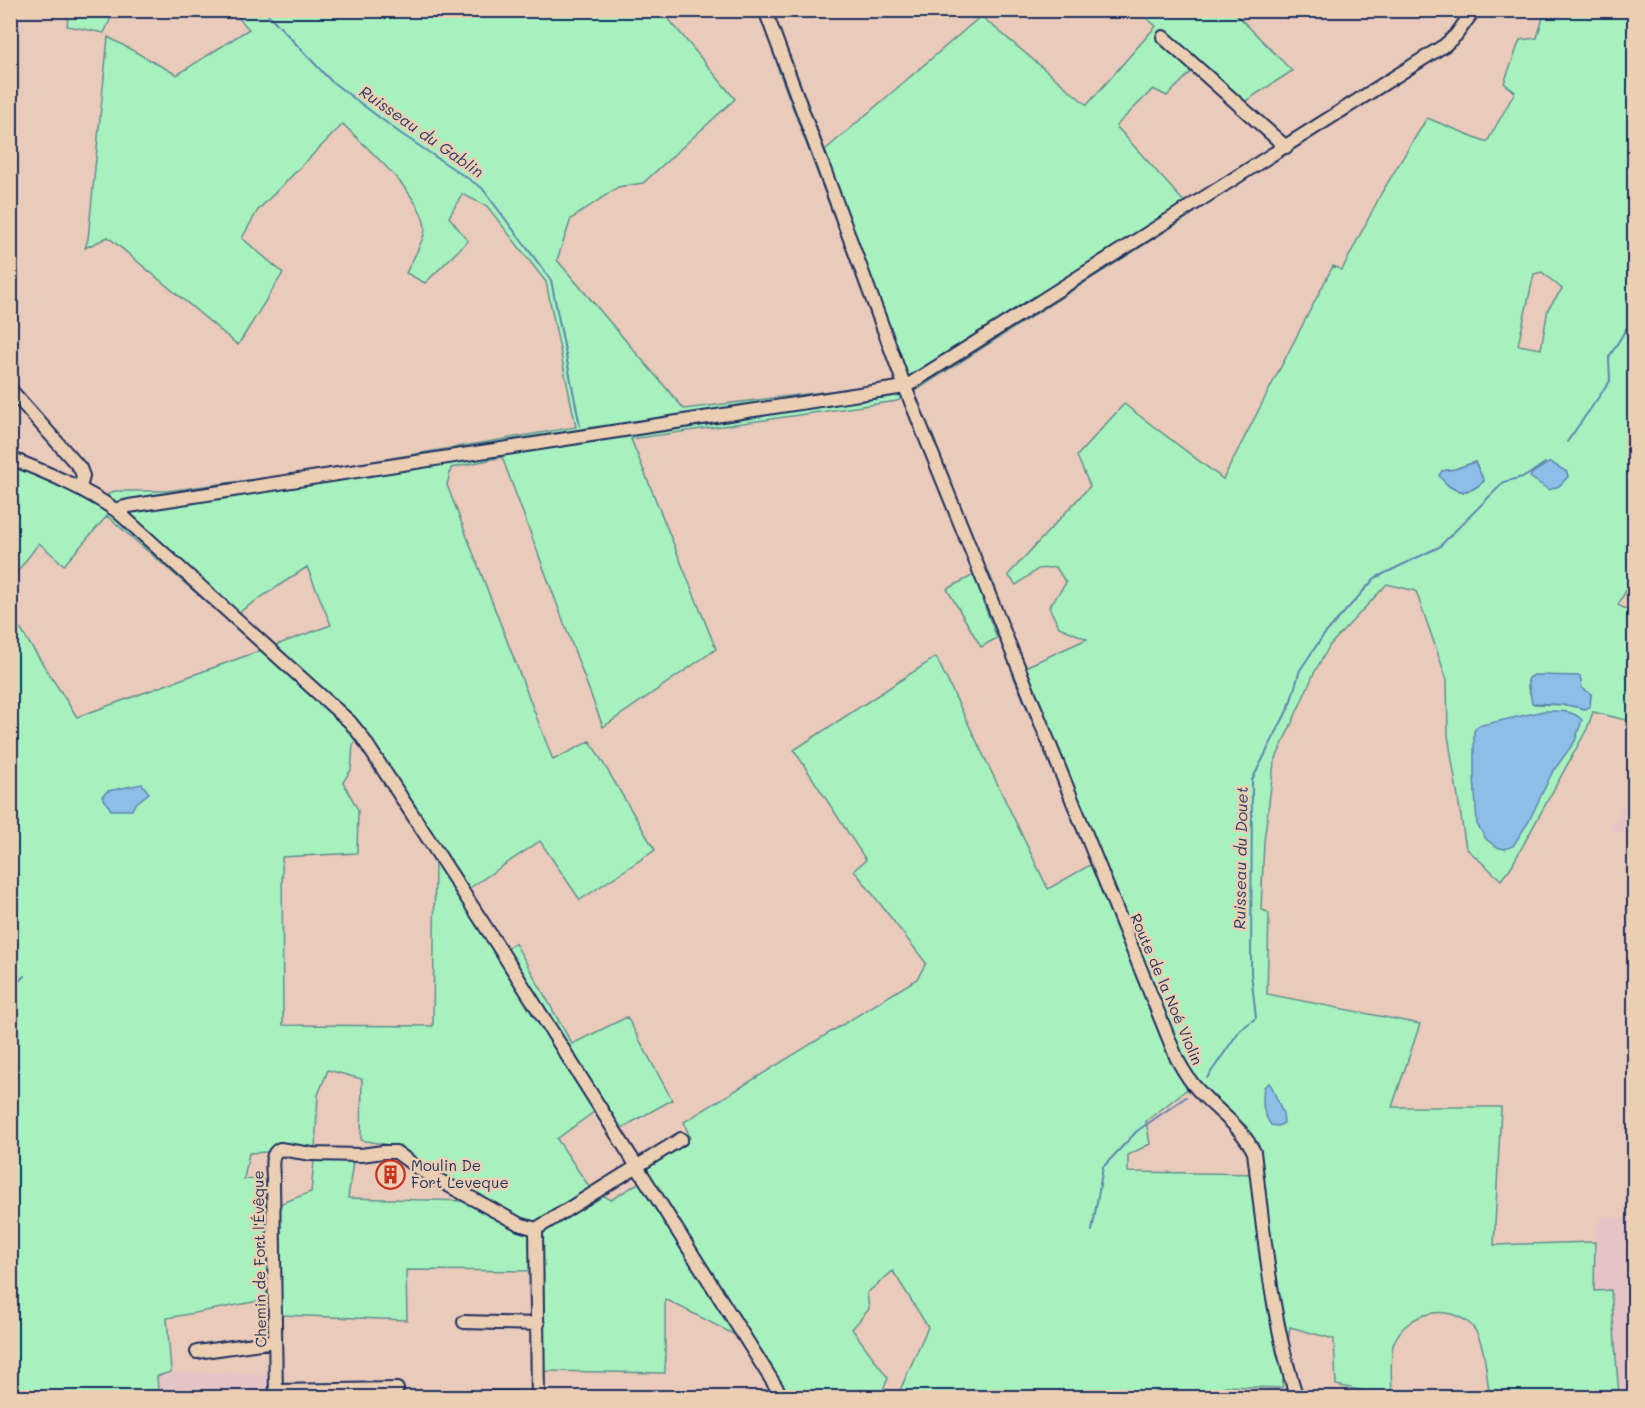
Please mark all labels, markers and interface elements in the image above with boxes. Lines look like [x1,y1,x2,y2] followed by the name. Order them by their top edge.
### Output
[356,80,488,182] water label: Ruisseau du Gablin
[1228,786,1252,930] water label: Ruisseau du Douet
[1126,910,1208,1068] street label: Route de la Noé Violin
[411,1155,509,1192] place label: Moulin De Fort Leveque
[374,1158,406,1190] building icon: Moulin De Fort Leveque
[247,1170,271,1348] street label: Chemin de Fort l'Évêque

